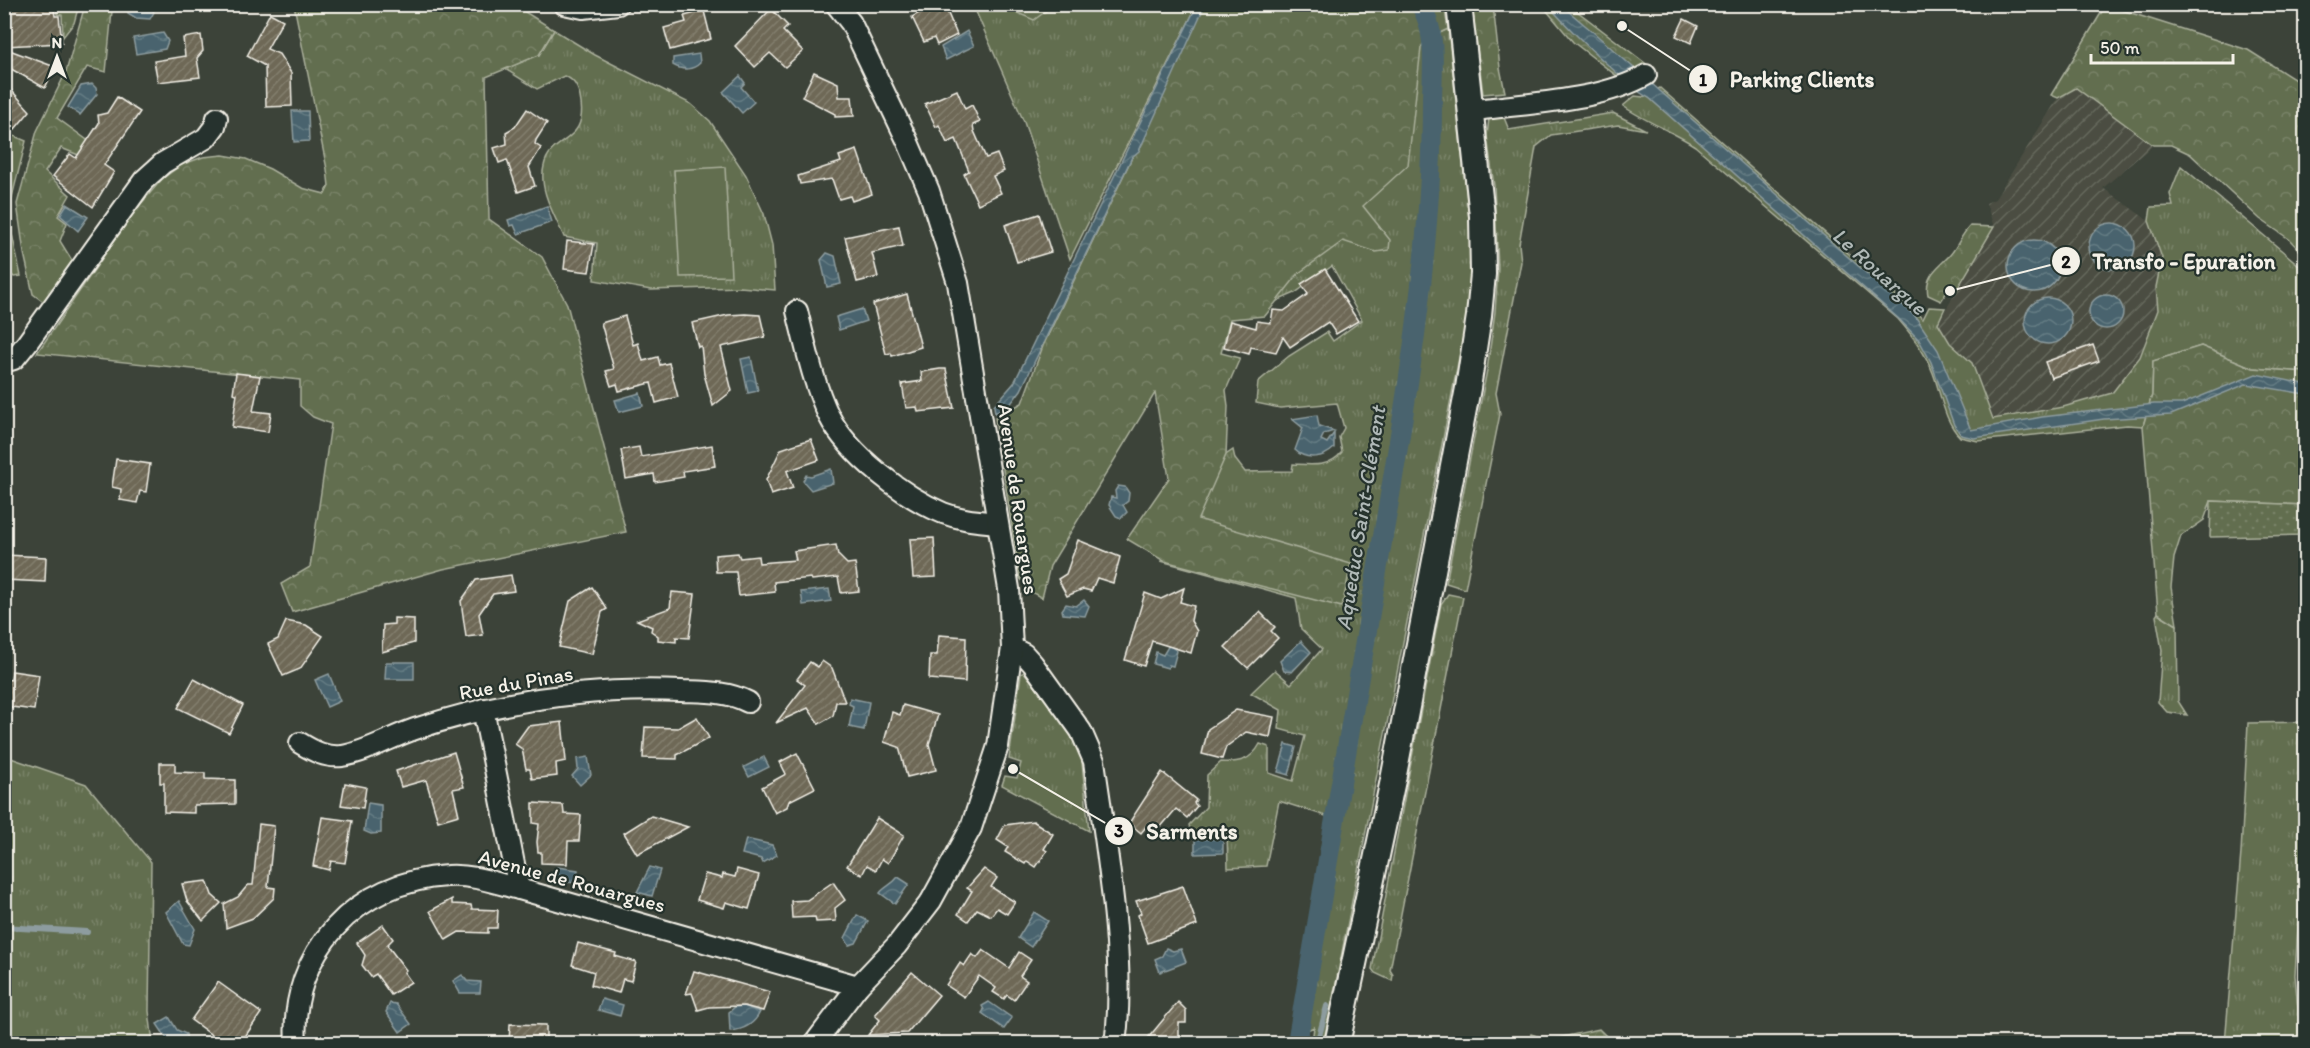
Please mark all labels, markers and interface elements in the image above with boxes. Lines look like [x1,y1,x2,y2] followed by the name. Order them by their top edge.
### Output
[27,27,87,87] north arrow
[2091,27,2234,65] scale bar
[52,33,62,52] text: N
[2100,37,2140,59] text: 50 m
[1688,59,1885,99] callout: Parking Clients
[1730,66,1875,93] text: Parking Clients
[1699,69,1708,91] text: 1
[1827,222,1933,322] water label: Le Rouargue
[2051,241,2288,281] callout: Transfo - Epuration
[2092,248,2276,275] text: Transfo - Epuration
[2061,251,2071,273] text: 2
[993,402,1044,596] street label: Avenue de Rouargues
[1329,403,1392,632] water label: Aqueduc Saint-Clément
[457,660,575,705] street label: Rue du Pinas
[1104,811,1250,851] callout: Sarments
[1146,818,1238,845] text: Sarments
[1114,820,1124,842] text: 3
[476,844,668,918] street label: Avenue de Rouargues

